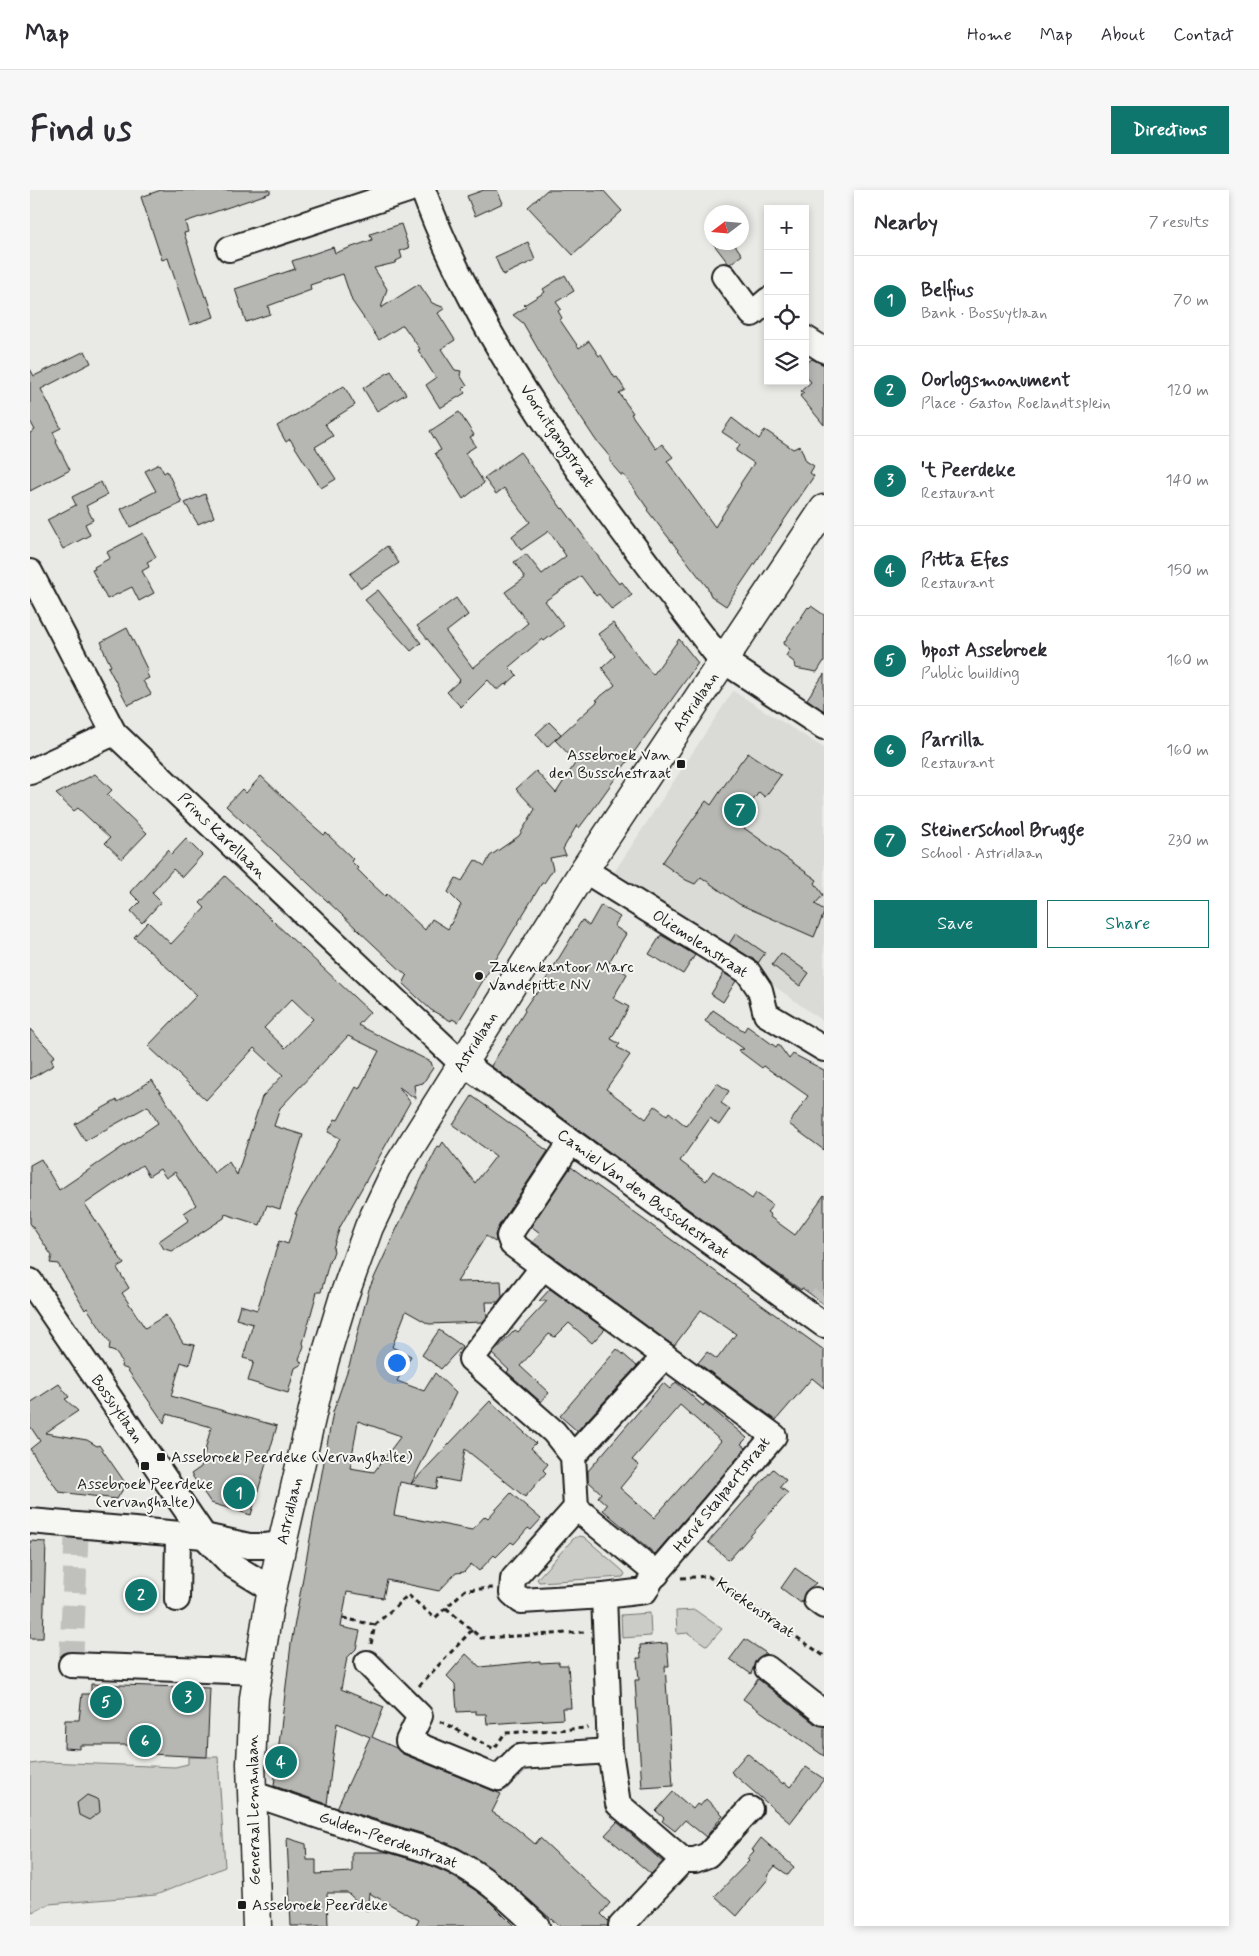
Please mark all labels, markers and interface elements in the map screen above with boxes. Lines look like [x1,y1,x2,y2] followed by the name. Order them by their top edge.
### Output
[25,19,69,50] text: Map
[967,23,1012,47] text: Home
[1040,23,1073,47] text: Map
[1101,23,1145,47] text: About
[1173,23,1234,47] text: Contact
[1111,106,1229,154] button: Directions
[30,107,132,153] text: Find us
[704,205,749,250] north arrow
[764,205,809,385] map controls
[764,205,809,250] button: +
[874,209,938,237] text: Nearby
[1149,212,1209,233] text: 7 results
[764,250,809,295] button: −
[921,278,974,303] text: Belfius
[886,290,894,311] text: 1
[1173,290,1209,311] text: 70 m
[764,295,809,340] button: locate
[921,303,1047,324] text: Bank · Bossuytlaan
[764,340,809,385] button: layers
[921,368,1071,393] text: Oorlogsmonument
[514,380,599,492] street label: Vooruitgangstraat
[886,380,894,401] text: 2
[1167,380,1209,401] text: 120 m
[921,393,1111,414] text: Place · Gaston Roelandtsplein
[921,458,1016,483] text: 't Peerdeke
[886,470,894,491] text: 3
[1165,470,1209,491] text: 140 m
[921,483,995,504] text: Restaurant
[921,548,1009,573] text: Pitta Efes
[885,560,895,581] text: 4
[1167,560,1209,581] text: 150 m
[921,573,995,594] text: Restaurant
[921,638,1047,663] text: bpost Assebroek
[885,650,895,671] text: 5
[1166,650,1209,671] text: 160 m
[921,663,1020,684] text: Public building
[668,668,724,736] street label: Astridlaan
[921,728,983,753] text: Parrilla
[886,740,894,761] text: 6
[1166,740,1209,761] text: 160 m
[549,745,671,784] place label: Assebroek Van den Busschestraat
[921,753,995,774] text: Restaurant
[675,758,687,770] marker: Assebroek Van den Busschestraat
[173,788,271,884] street label: Prins Karellaan
[724,791,756,829] pin: 7
[921,818,1085,843] text: Steinerschool Brugge
[885,830,895,851] text: 7
[1168,830,1209,851] text: 230 m
[921,843,1043,864] text: School · Astridlaan
[874,900,1037,948] button: Save
[1047,900,1209,948] button: Share
[648,905,752,983] street label: Oliemolenstraat
[489,957,634,996] place label: Zakenkantoor Marc Vandepitte NV
[473,970,485,982] marker: Zakenkantoor Marc Vandepitte NV
[449,1008,503,1076] street label: Astridlaan
[553,1124,733,1264] street label: Camiel Van den Busschestraat
[384,1350,410,1376] your location
[86,1371,148,1447] street label: Bossuytlaan
[669,1433,775,1557] street label: Hervé Stalpaertstraat
[171,1447,413,1469] place label: Assebroek Peerdeke (Vervanghalte)
[155,1451,167,1463] marker: Assebroek Peerdeke (Vervanghalte)
[139,1460,151,1472] marker: Assebroek Peerdeke (vervanghalte)
[77,1474,213,1514] place label: Assebroek Peerdeke (vervanghalte)
[223,1474,255,1512] pin: 1
[272,1475,308,1547] street label: Astridlaan
[712,1573,798,1643] street label: Kriekenstraat
[125,1576,157,1614] pin: 2
[172,1678,204,1716] pin: 3
[90,1683,122,1721] pin: 5
[129,1722,161,1760] pin: 6
[242,1734,266,1885] street label: Generaal Lemanlaan
[265,1743,297,1781] pin: 4
[316,1806,460,1874] street label: Gulden-Peerdenstraat
[252,1895,388,1916] place label: Assebroek Peerdeke
[236,1899,248,1911] marker: Assebroek Peerdeke

